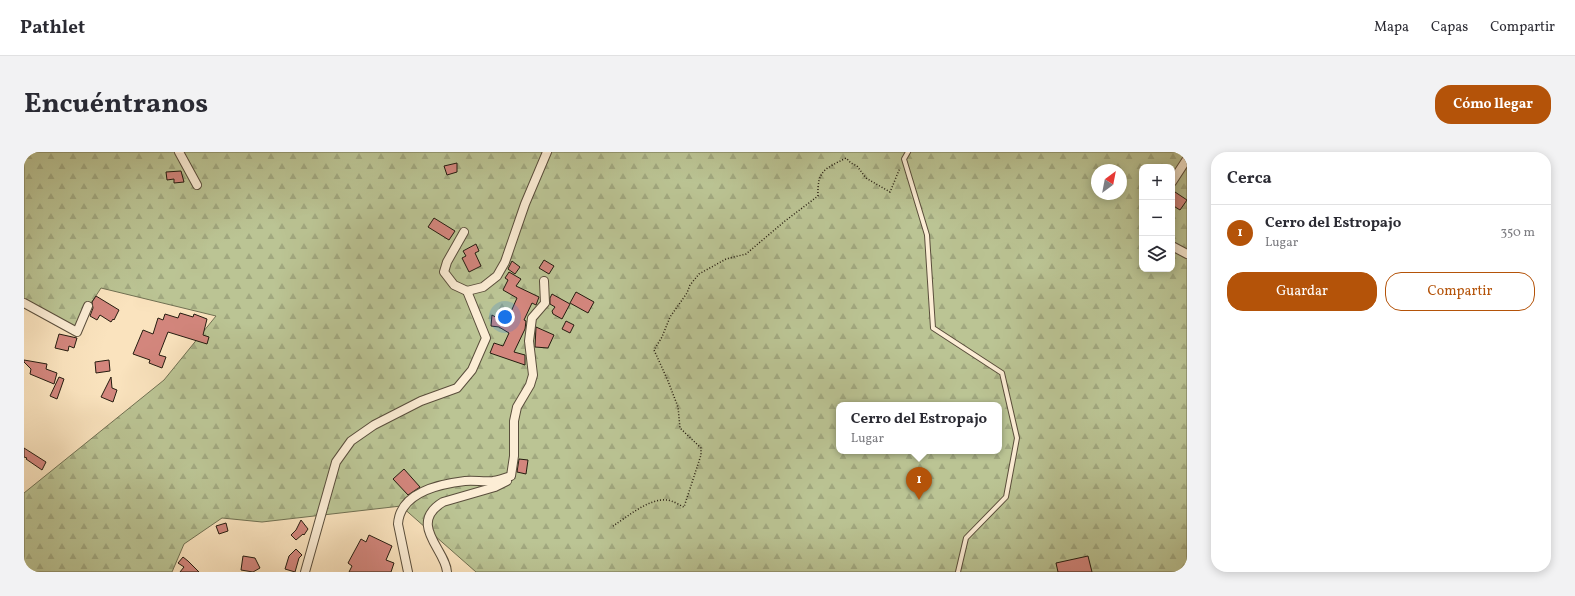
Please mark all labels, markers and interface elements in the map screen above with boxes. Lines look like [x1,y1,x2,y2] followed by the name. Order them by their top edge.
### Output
[20,15,85,41] text: Pathlet
[1374,18,1409,37] text: Mapa
[1431,18,1468,37] text: Capas
[1490,18,1555,37] text: Compartir
[24,85,208,124] text: Encuéntranos
[1435,85,1551,124] button: Cómo llegar
[1091,164,1127,200] north arrow
[1139,164,1175,272] map controls
[1139,164,1175,200] button: +
[1227,167,1272,190] text: Cerca
[1139,200,1175,236] button: −
[1265,213,1401,234] text: Cerro del Estropajo
[1237,224,1243,242] text: 1
[1500,224,1535,242] text: 350 m
[1265,234,1298,252] text: Lugar
[1139,236,1175,272] button: layers
[1227,272,1377,311] button: Guardar
[1385,272,1535,311] button: Compartir
[495,307,515,327] your location
[836,402,1002,454] popup
[851,409,987,430] text: Cerro del Estropajo
[851,430,884,448] text: Lugar
[906,467,932,500] pin: 1

